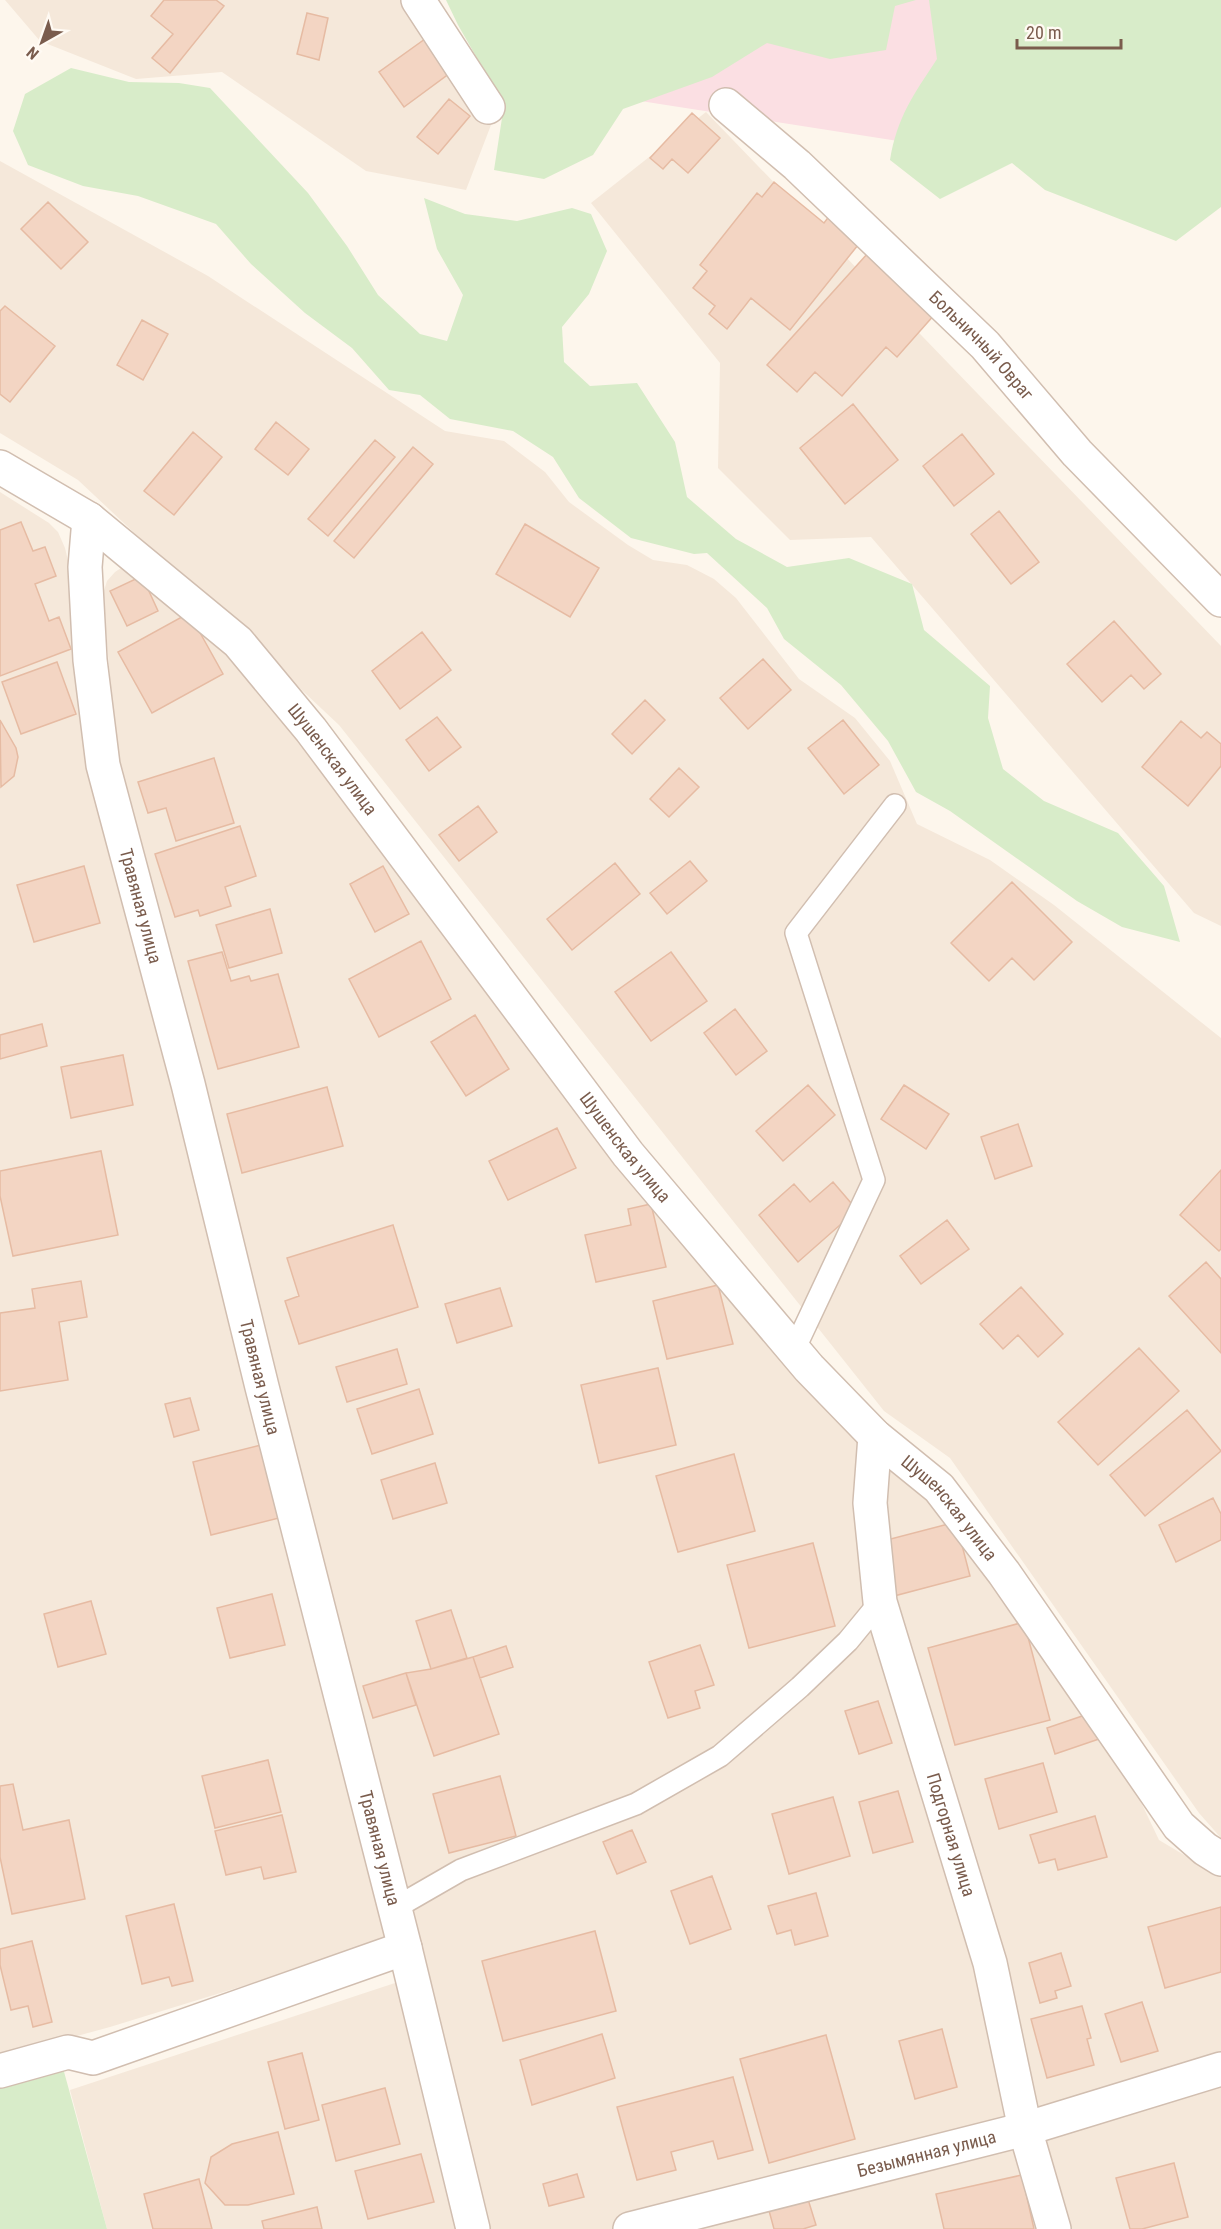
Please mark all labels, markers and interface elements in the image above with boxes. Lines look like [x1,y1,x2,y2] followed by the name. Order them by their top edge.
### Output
[12,12,72,72] north arrow
[1017,12,1120,50] scale bar
[1026,22,1061,43] text: 20 m
[23,43,43,64] text: N
[925,286,1038,404] street label: Больничный Овраг
[284,699,382,819] street label: Шушенская улица
[116,846,166,966] street label: Травяная улица
[576,1088,675,1206] street label: Шушенская улица
[236,1317,285,1437] street label: Травяная улица
[897,1451,1002,1565] street label: Шушенская улица
[923,1770,980,1899] street label: Подгорная улица
[355,1788,405,1908] street label: Травяная улица
[855,2126,998,2181] street label: Безымянная улица

